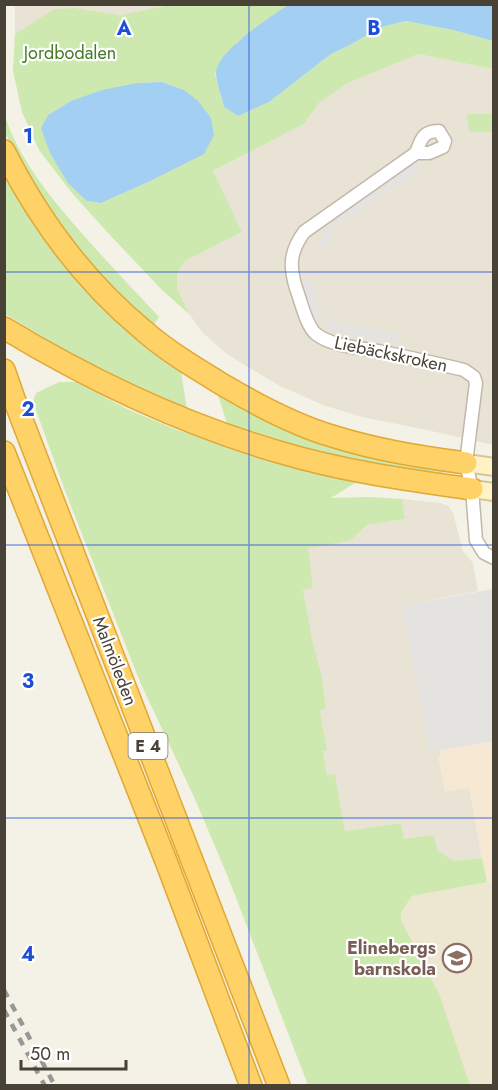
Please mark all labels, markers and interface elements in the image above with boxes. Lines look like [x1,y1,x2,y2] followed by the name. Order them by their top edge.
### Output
[116,14,132,43] text: A
[367,14,381,43] text: B
[22,40,116,66] park label: Jordbodalen
[23,122,33,151] text: 1
[332,329,450,379] street label: Liebäckskroken
[21,395,35,424] text: 2
[86,613,144,709] street label: Malmöleden
[22,667,34,696] text: 3
[128,733,168,759] road number: E 4
[347,935,436,982] place label: Elinebergs barnskola
[21,940,35,969] text: 4
[441,942,473,974] school or university icon: Elinebergs barnskola
[21,1033,126,1071] scale bar
[30,1041,70,1067] text: 50 m

